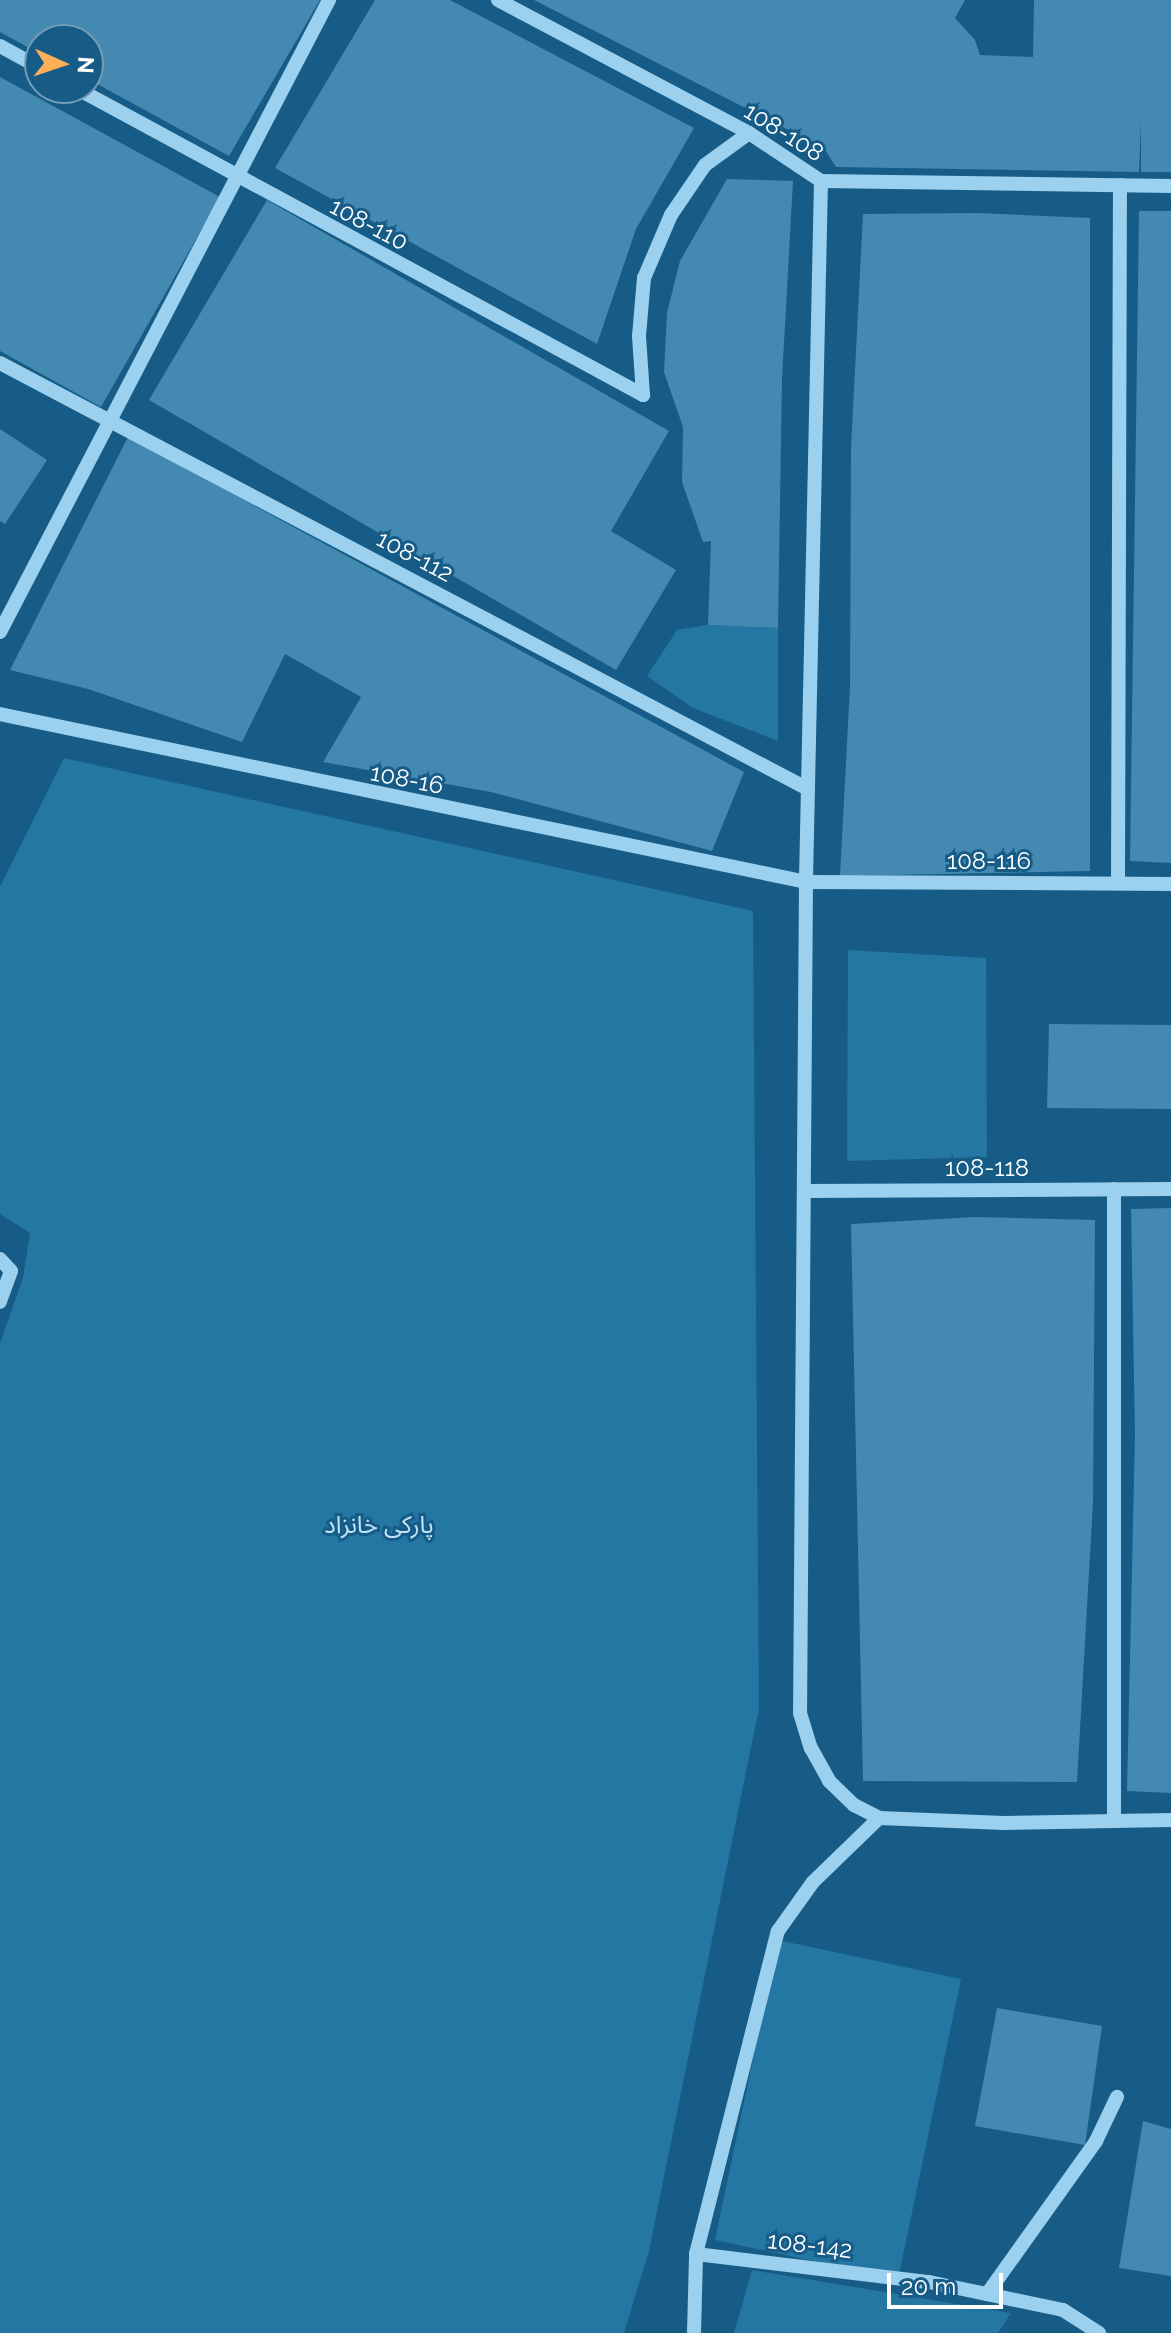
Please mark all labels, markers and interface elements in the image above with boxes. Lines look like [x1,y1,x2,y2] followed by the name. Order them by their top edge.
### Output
[24,24,104,104] north arrow
[73,56,99,74] text: N
[739,96,829,168] street label: 108-108
[325,191,413,257] street label: 108-110
[372,524,458,588] street label: 108-112
[368,758,446,800] street label: 108-16
[947,847,1031,875] street label: 108-116
[945,1154,1029,1182] street label: 108-118
[324,1511,434,1539] park label: پارکی خانزاد
[766,2226,854,2264] street label: 108-142
[891,2257,1007,2307] scale bar
[901,2272,956,2301] text: 20 m

